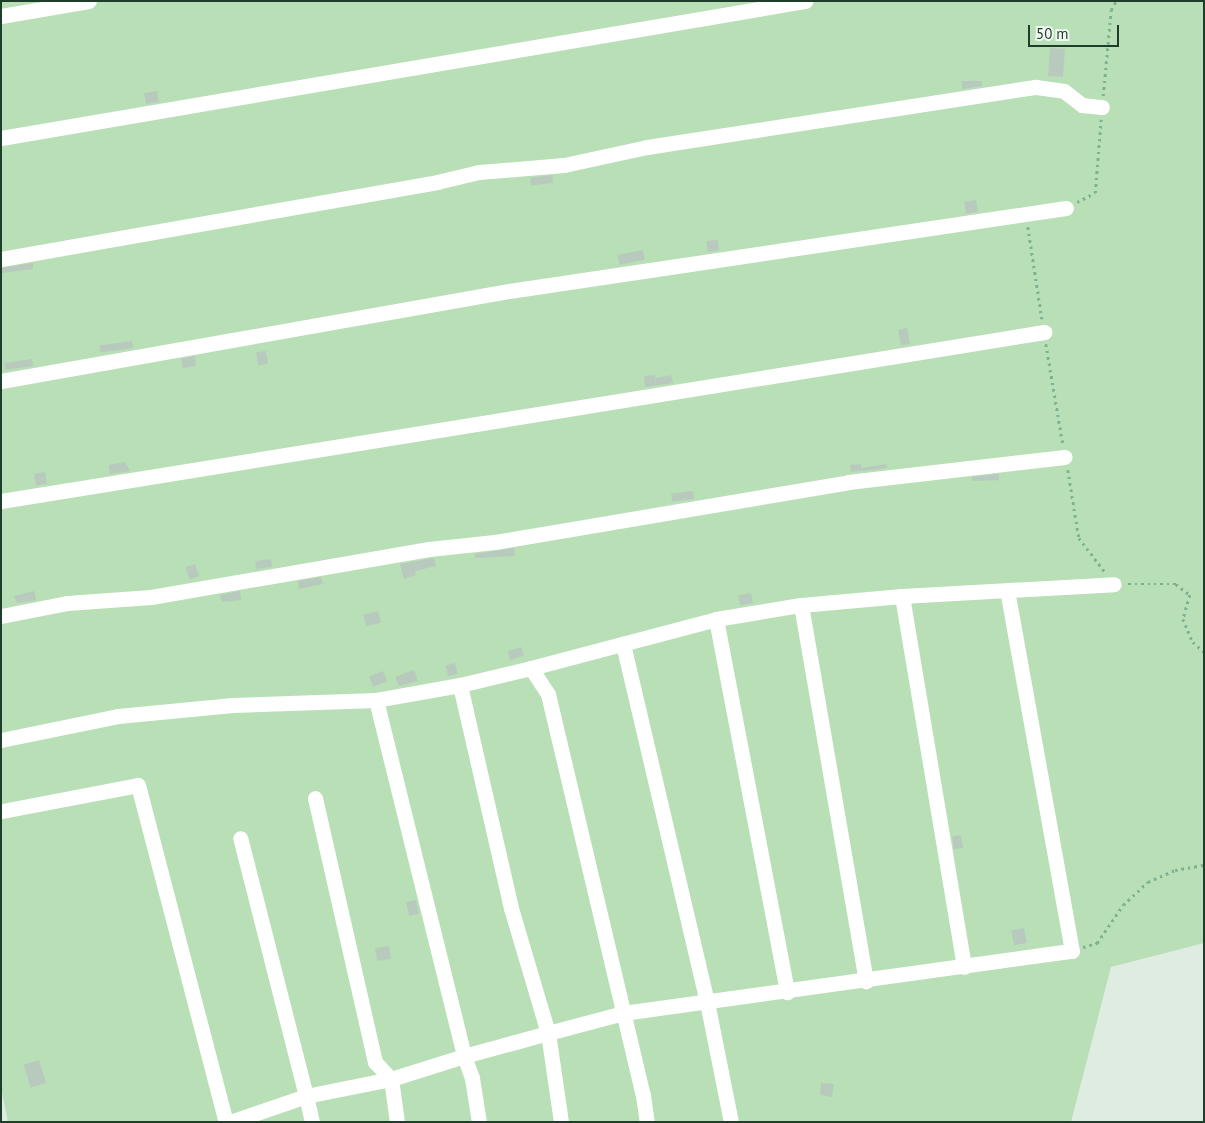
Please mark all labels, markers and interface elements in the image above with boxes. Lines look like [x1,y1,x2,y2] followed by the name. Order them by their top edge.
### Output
[1030,15,1121,47] scale bar
[1036,24,1069,43] text: 50 m

